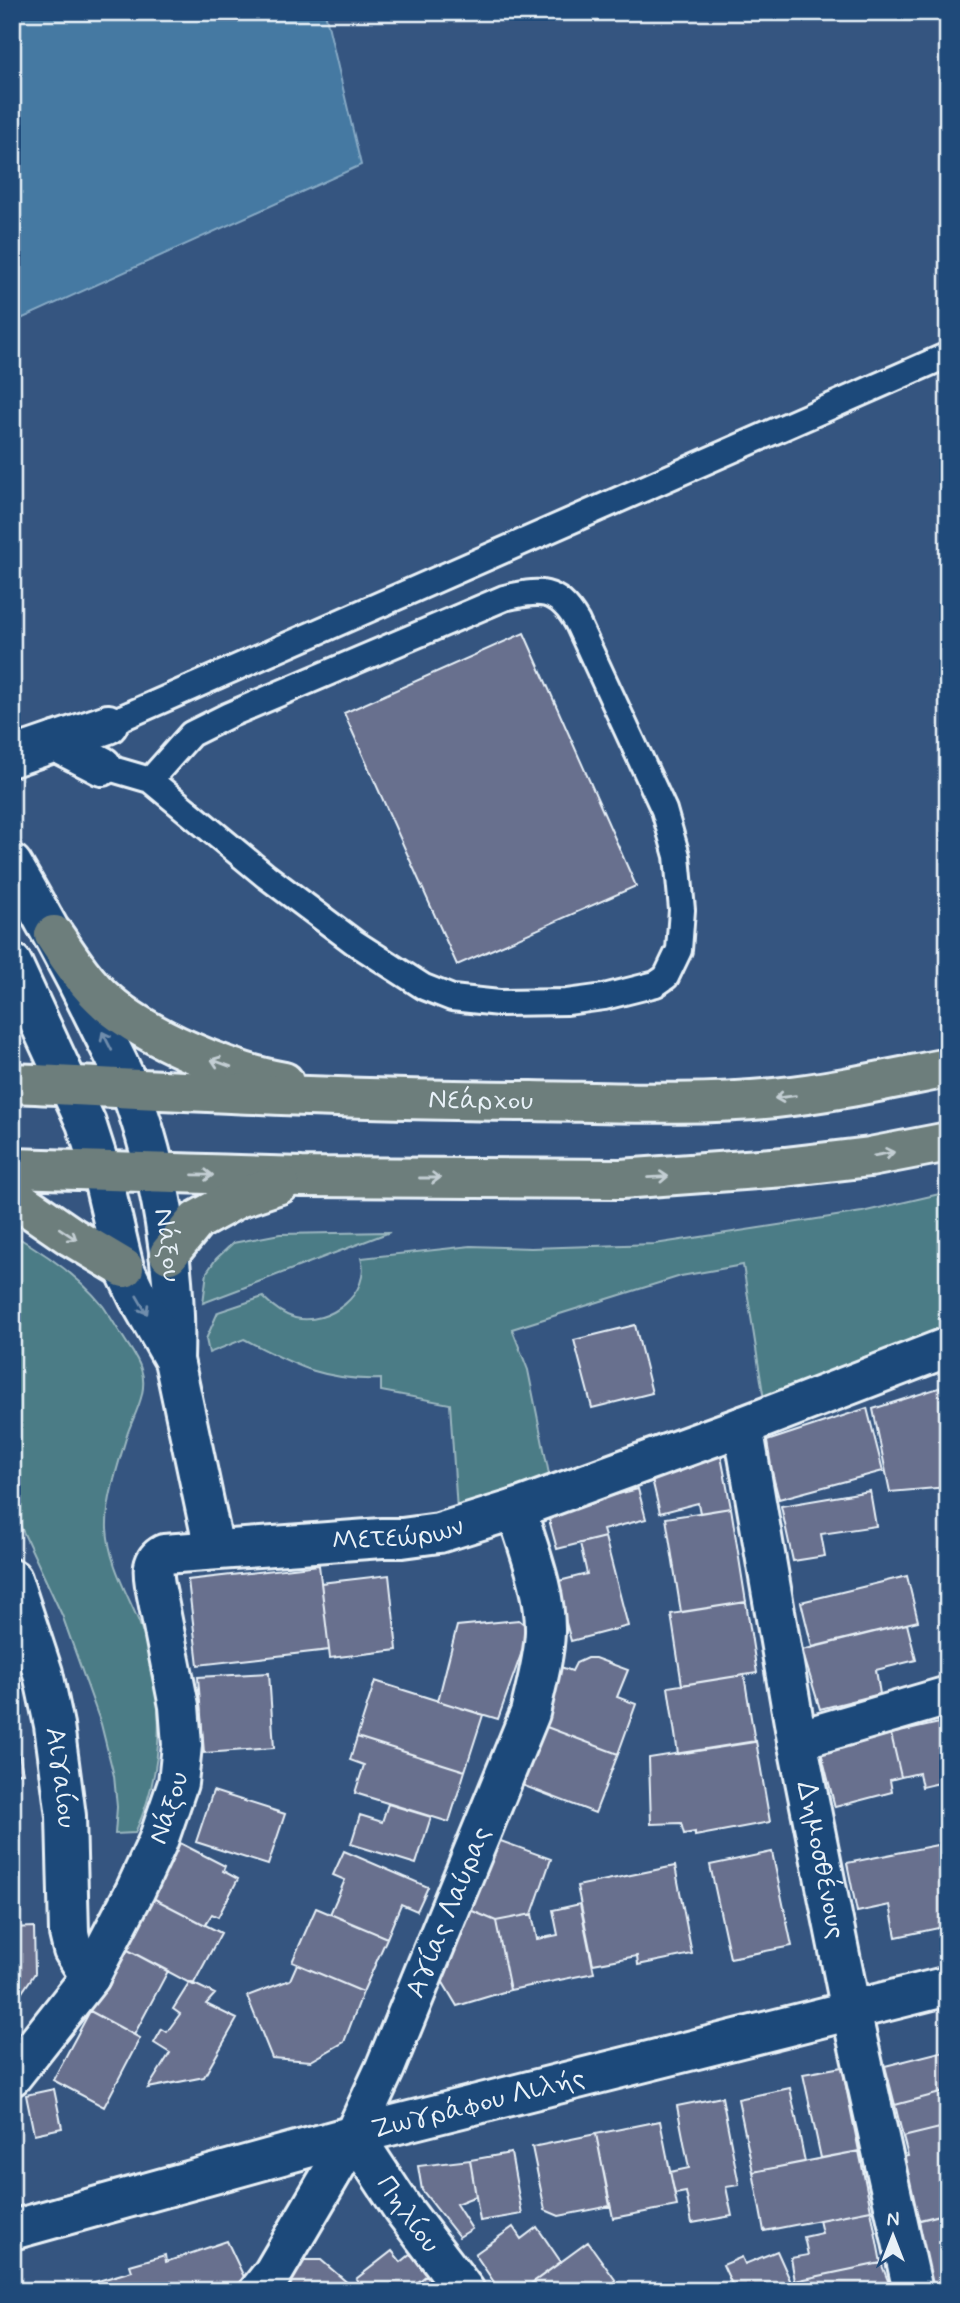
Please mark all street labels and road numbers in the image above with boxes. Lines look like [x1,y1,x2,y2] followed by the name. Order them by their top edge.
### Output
[428,1081,533,1120] street label: Νεάρχου
[144,1205,191,1284] street label: Νάξου
[331,1508,468,1560] street label: Μετεώρων
[36,1725,85,1828] street label: Αιγαίου
[140,1770,198,1849] street label: Νάξου
[787,1778,855,1942] street label: Δημοσθένους
[397,1821,500,2003] street label: Αγίας Λαύρας
[368,2059,589,2148] street label: Ζωγράφου Λιλής
[367,2169,448,2261] street label: Πηλίου

